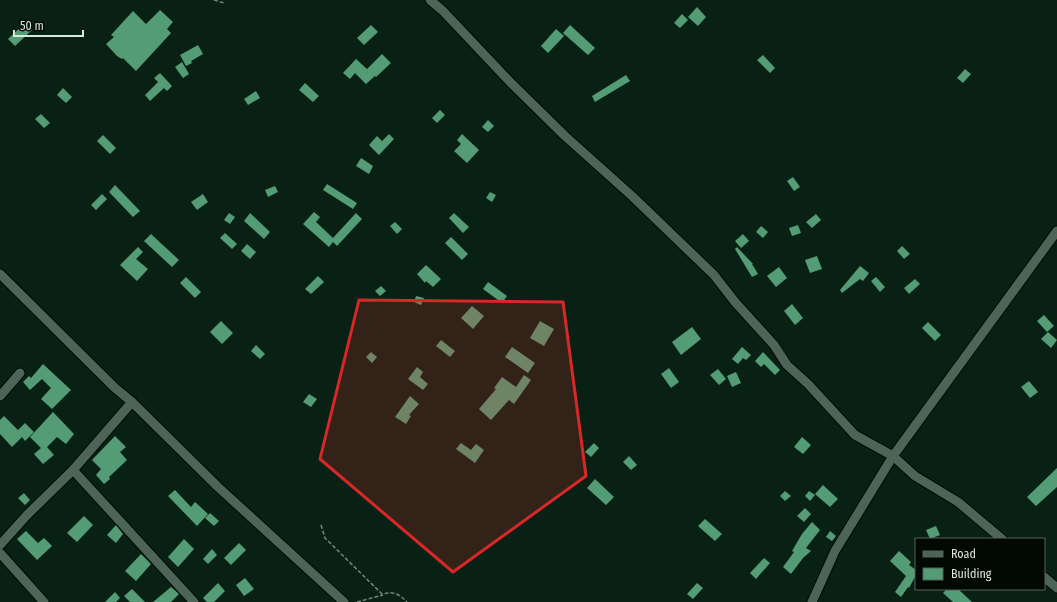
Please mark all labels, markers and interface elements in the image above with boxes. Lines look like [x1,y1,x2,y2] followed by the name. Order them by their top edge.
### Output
[14,12,83,38] scale bar
[20,19,44,33] text: 50 m
[915,538,1045,590] legend
[951,547,976,561] text: Road
[951,567,992,581] text: Building

